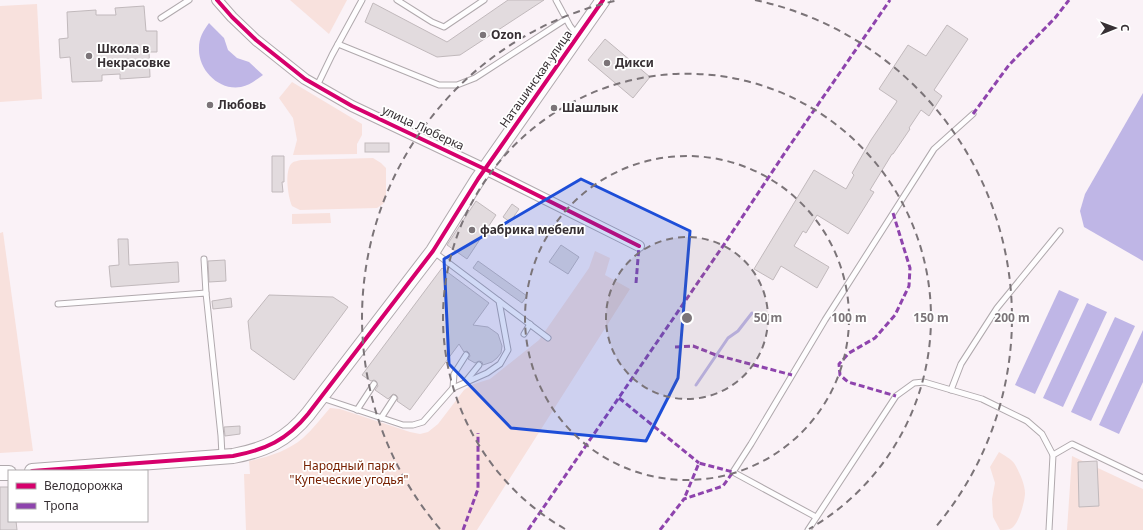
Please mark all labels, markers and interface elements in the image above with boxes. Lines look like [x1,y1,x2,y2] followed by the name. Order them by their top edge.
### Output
[1095,8,1135,48] north arrow
[1118,24,1133,32] text: С
[491,26,522,43] place label: Ozon
[495,26,576,131] street label: Наташинская улица
[478,30,488,40] marker: Ozon
[97,40,170,71] place label: Школа в Некрасовке
[84,51,94,61] marker: Школа в Некрасовке
[615,54,654,71] place label: Дикси
[602,58,612,68] marker: Дикси
[218,96,266,113] place label: Любовь
[562,99,619,116] place label: Шашлык
[205,100,215,110] marker: Любовь
[379,101,467,154] street label: улица Люберка
[549,103,559,113] marker: Шашлык
[480,221,585,238] place label: фабрика мебели
[467,225,477,235] marker: фабрика мебели
[754,309,782,326] text: 50 m
[831,309,867,326] text: 100 m
[913,309,949,326] text: 150 m
[994,309,1030,326] text: 200 m
[680,311,694,325] centre of rings
[290,457,409,488] park label: Народный парк "Купеческие угодья"
[8,470,148,522] legend
[44,477,123,494] text: Велодорожка
[44,497,79,514] text: Тропа

